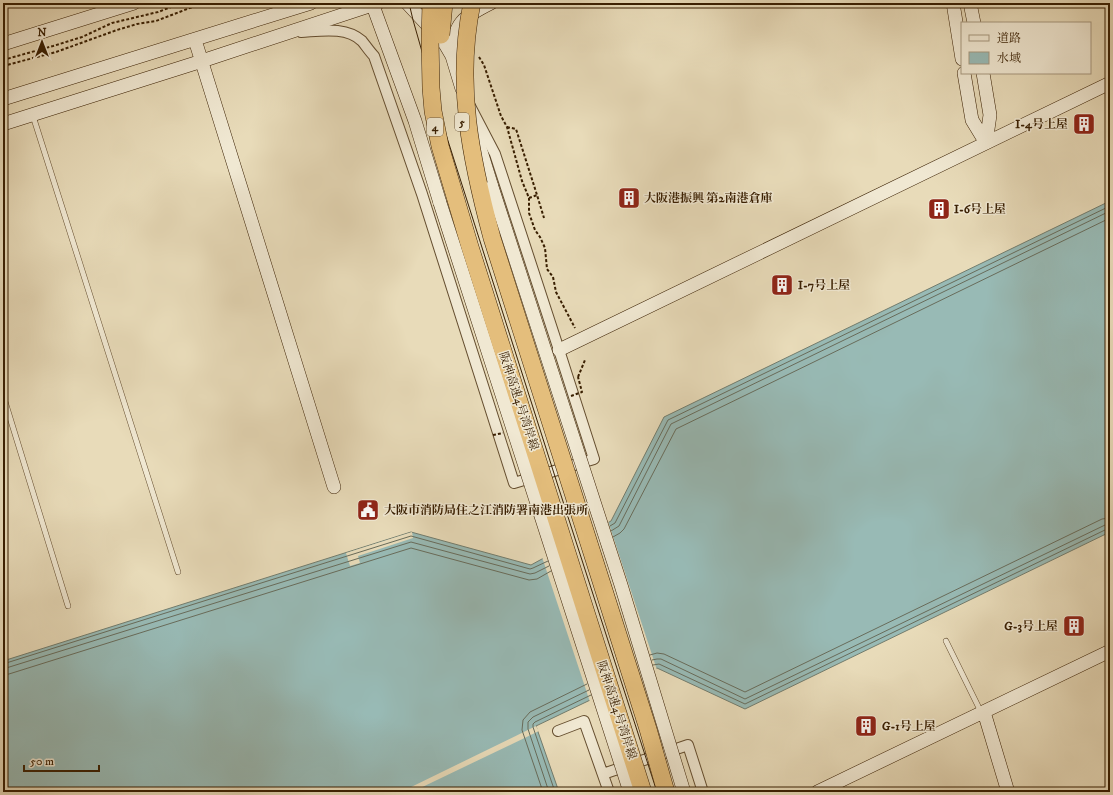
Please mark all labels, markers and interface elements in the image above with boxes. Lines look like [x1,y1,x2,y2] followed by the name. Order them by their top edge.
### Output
[22,22,62,62] north arrow
[961,22,1091,74] legend
[37,26,47,40] text: N
[997,31,1021,46] text: 道路
[997,51,1021,66] text: 水域
[1071,111,1097,137] building icon: I-4号上屋
[455,113,469,131] road number: 5
[1015,117,1068,132] place label: I-4号上屋
[427,118,443,136] road number: 4
[616,185,642,211] building icon: 大阪港振興 第2南港倉庫
[644,191,772,206] place label: 大阪港振興 第2南港倉庫
[926,196,952,222] building icon: I-6号上屋
[954,202,1006,217] place label: I-6号上屋
[769,272,795,298] building icon: I-7号上屋
[798,278,850,293] place label: I-7号上屋
[495,350,542,452] street label: 阪神高速4号湾岸線
[355,497,381,523] public building icon: 大阪市消防局住之江消防署南港出張所
[384,503,588,518] place label: 大阪市消防局住之江消防署南港出張所
[1061,613,1087,639] building icon: G-3号上屋
[1004,619,1058,634] place label: G-3号上屋
[593,659,640,761] street label: 阪神高速4号湾岸線
[853,713,879,739] building icon: G-1号上屋
[882,719,936,734] place label: G-1号上屋
[24,747,99,773] scale bar
[30,754,54,769] text: 50 m

